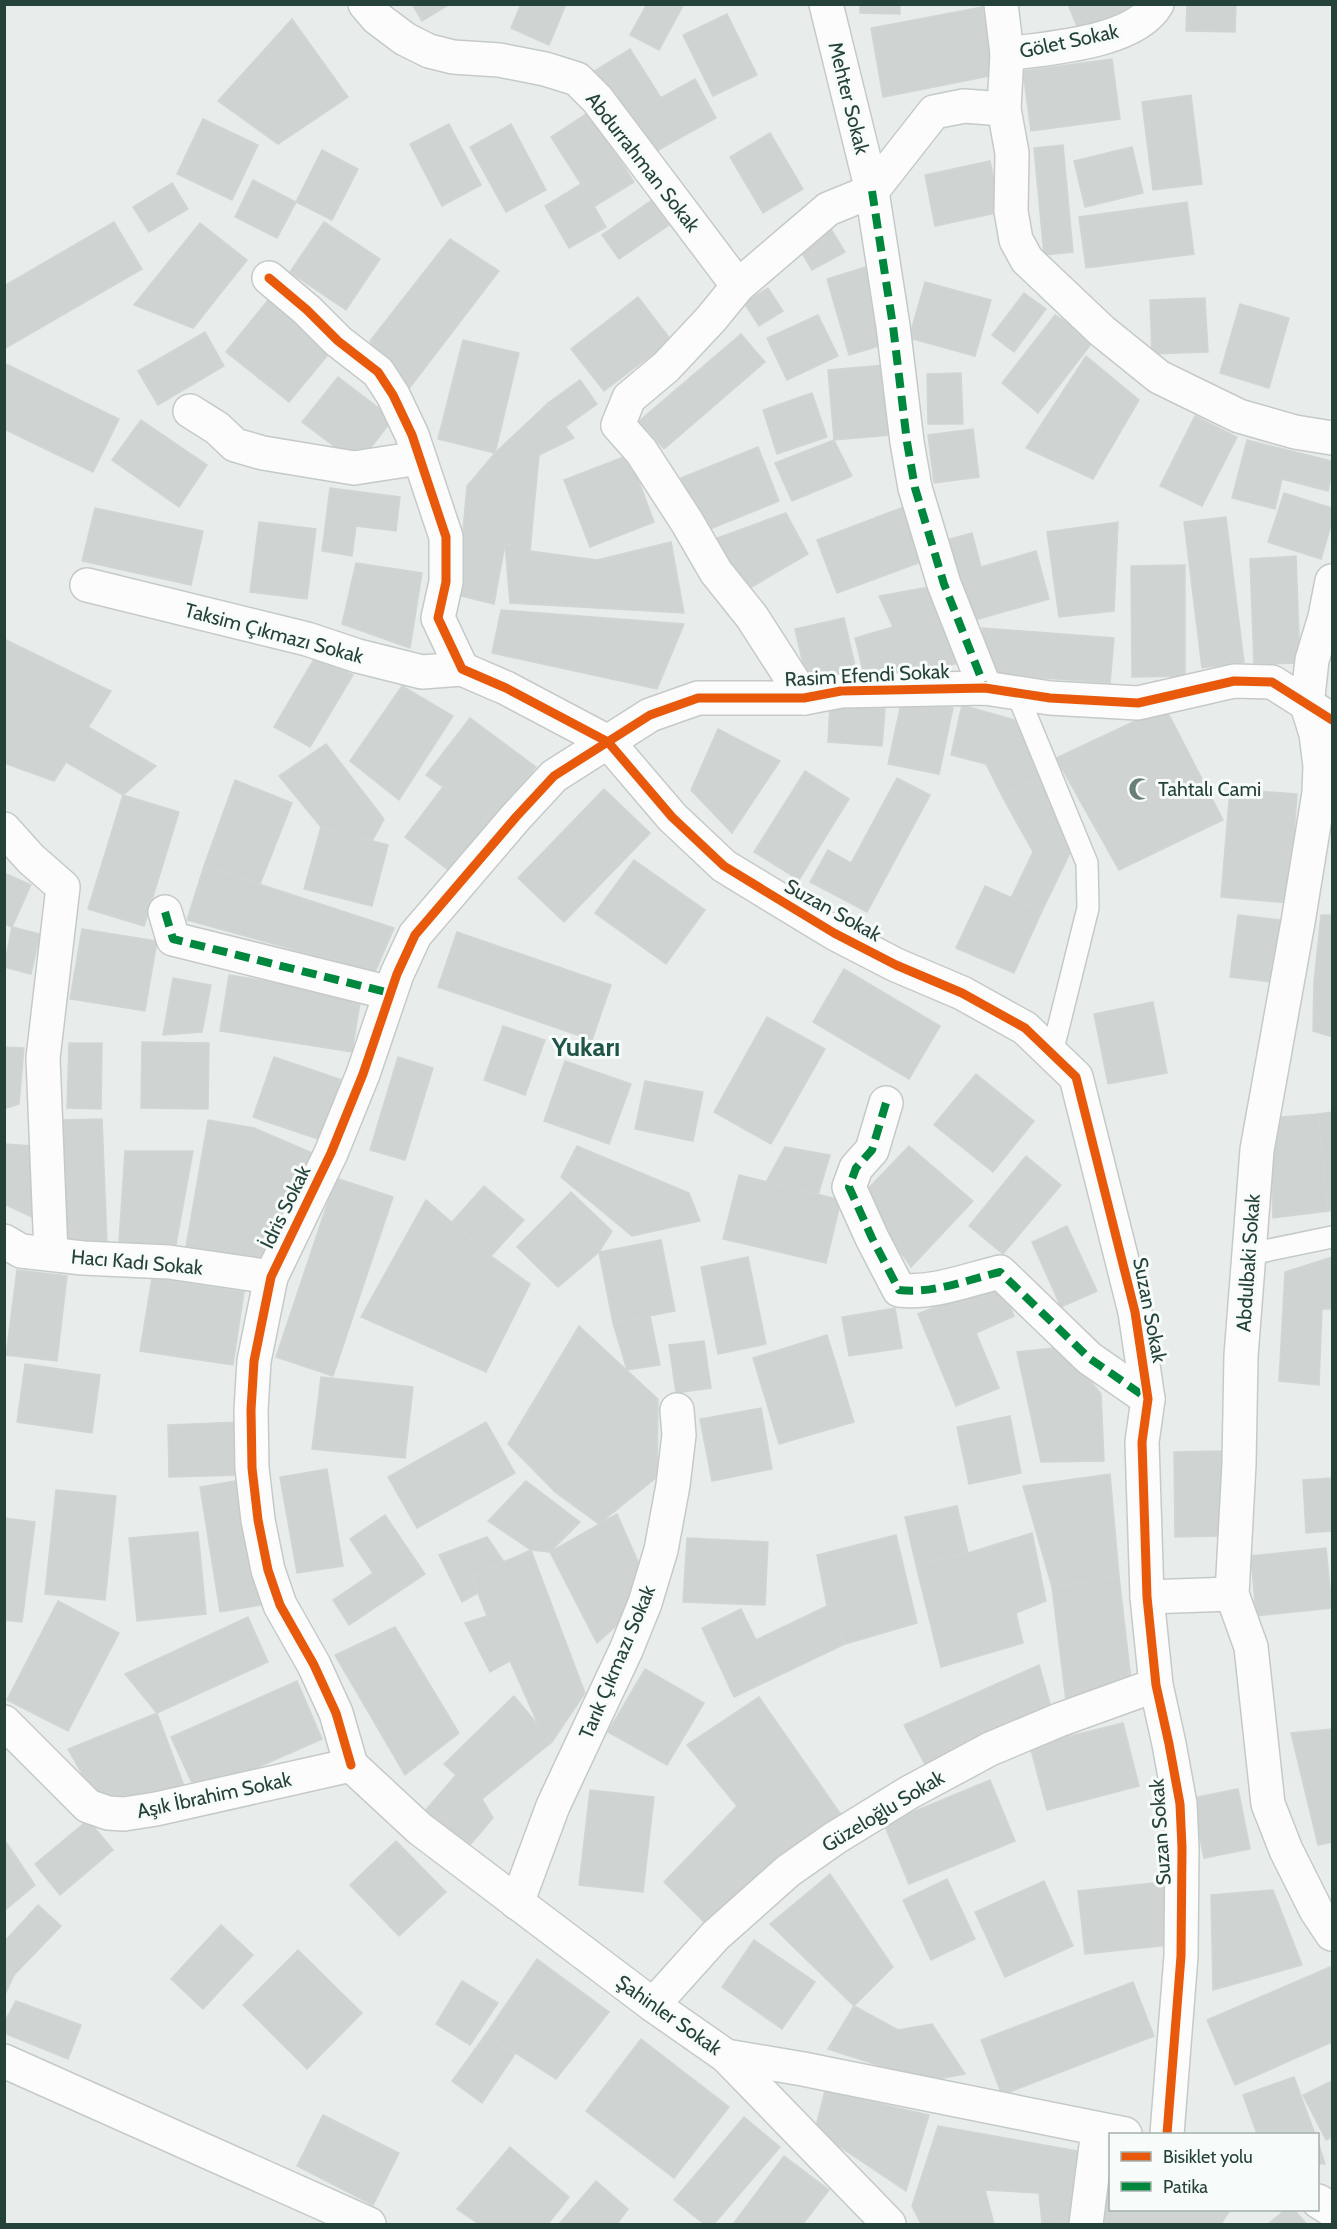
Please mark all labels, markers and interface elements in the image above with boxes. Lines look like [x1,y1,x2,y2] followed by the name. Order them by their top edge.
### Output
[1017,19,1121,63] street label: Gölet Sokak
[823,39,875,157] street label: Mehter Sokak
[581,87,705,237] street label: Abdurrahman Sokak
[182,598,366,668] street label: Taksim Çıkmazı Sokak
[784,659,950,691] street label: Rasim Efendi Sokak
[1127,776,1153,802] mosque icon: Tahtalı Cami
[1158,777,1261,801] place label: Tahtalı Cami
[780,874,886,946] street label: Suzan Sokak
[551,1031,620,1063] district label: Yukarı
[255,1161,315,1253] street label: İdris Sokak
[1231,1193,1265,1333] street label: Abdulbaki Sokak
[70,1244,204,1280] street label: Hacı Kadı Sokak
[1128,1255,1172,1365] street label: Suzan Sokak
[574,1582,660,1742] street label: Tarık Çıkmazı Sokak
[817,1765,949,1857] street label: Güzeloğlu Sokak
[134,1767,294,1823] street label: Aşık İbrahim Sokak
[1144,1778,1176,1886] street label: Suzan Sokak
[612,1970,726,2060] street label: Şahinler Sokak
[1109,2133,1319,2211] legend
[1163,2146,1253,2168] text: Bisiklet yolu
[1163,2176,1208,2198] text: Patika

